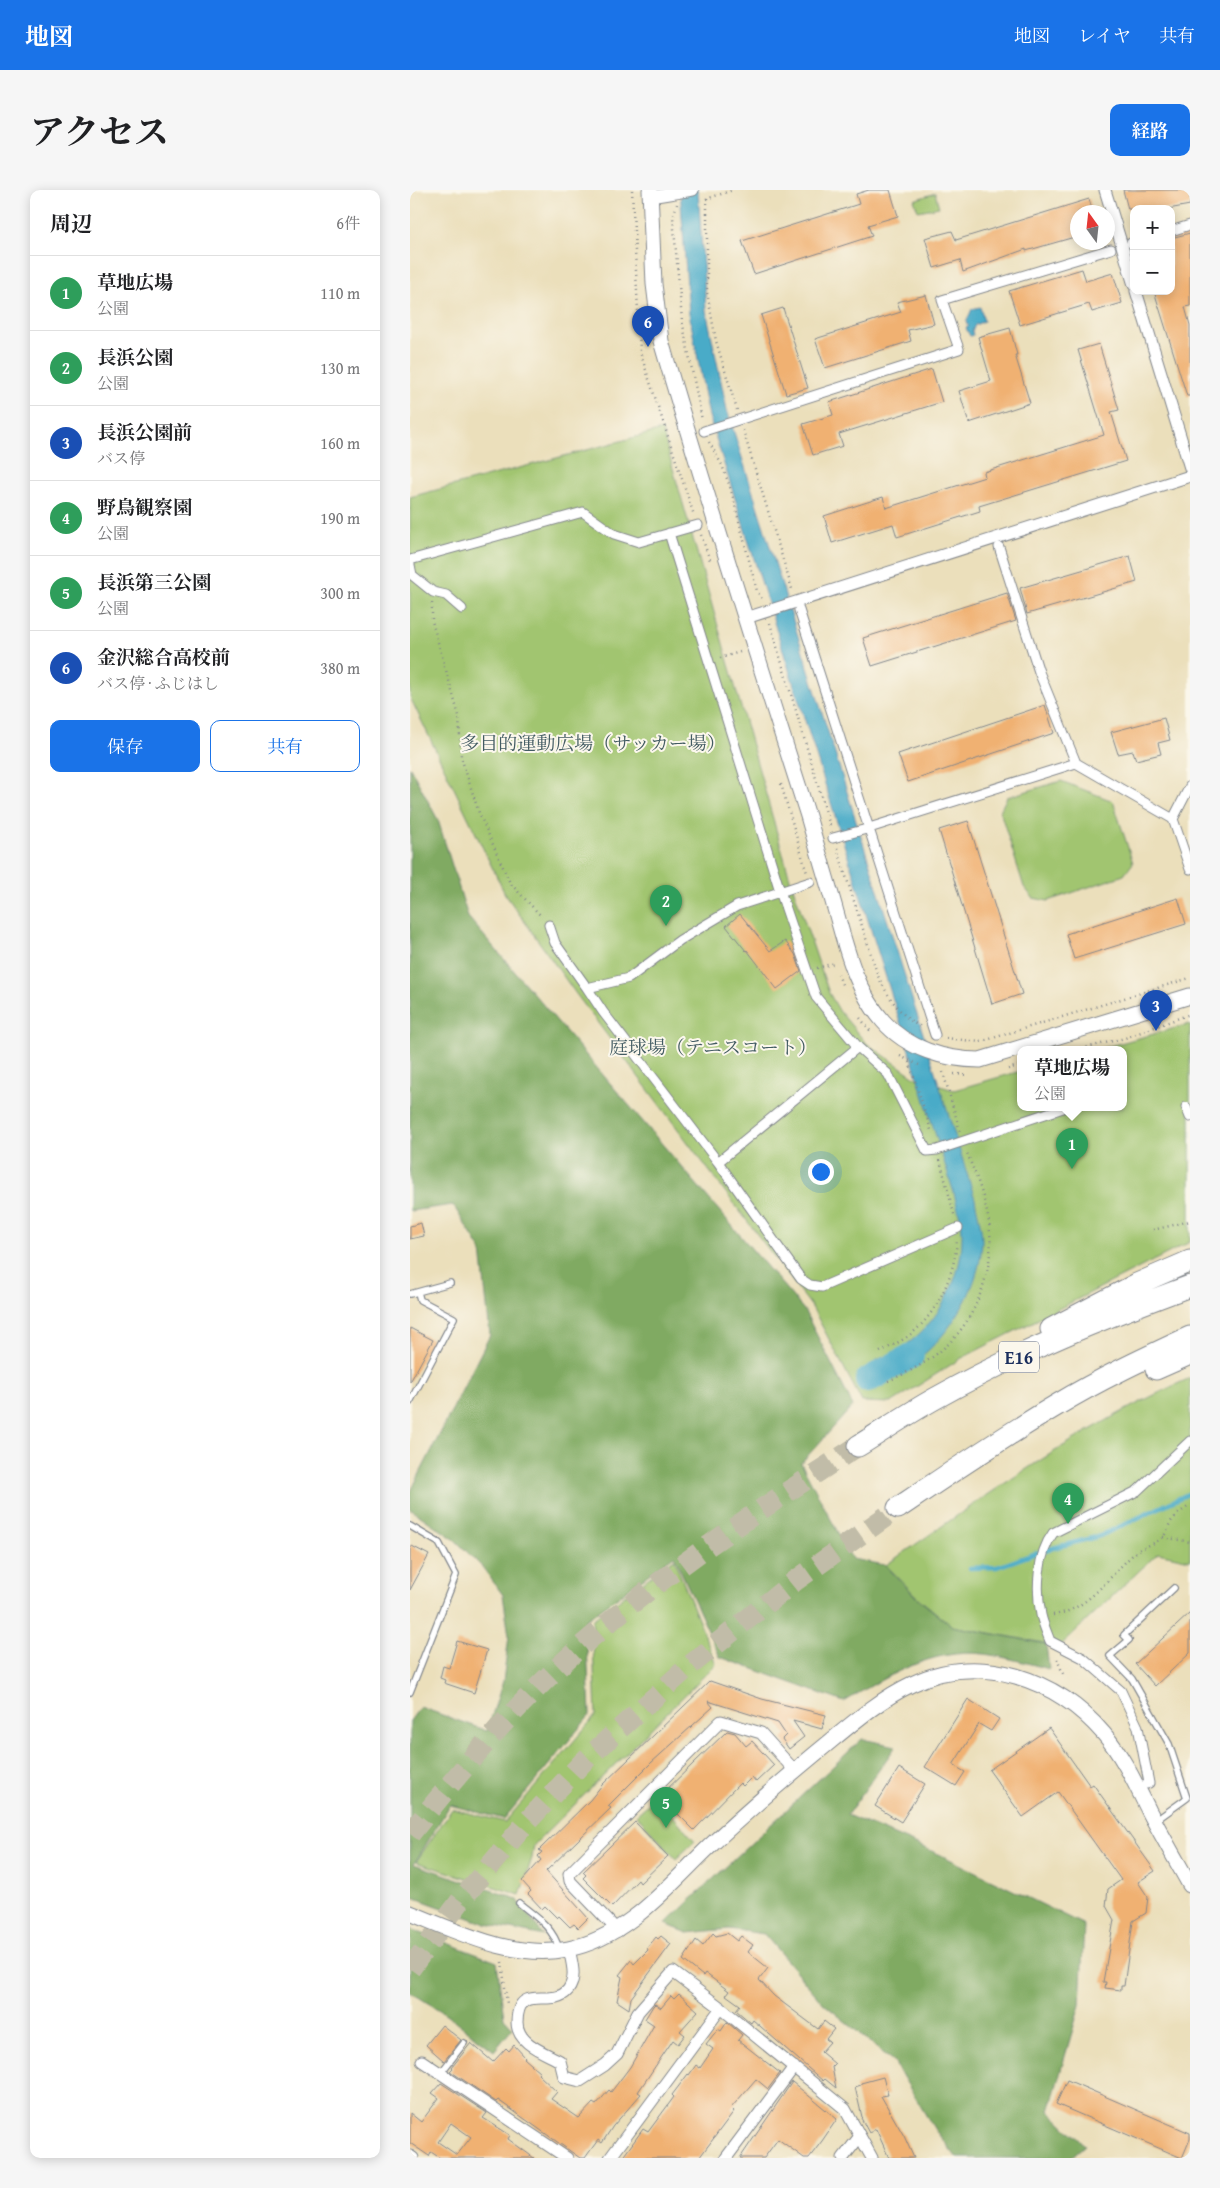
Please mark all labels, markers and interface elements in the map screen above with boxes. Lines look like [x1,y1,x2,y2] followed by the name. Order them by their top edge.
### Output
[25,19,73,54] text: 地図
[1014,22,1050,49] text: 地図
[1078,22,1131,49] text: レイヤ
[1159,22,1195,49] text: 共有
[1110,104,1190,156] button: 経路
[30,106,169,157] text: アクセス
[1070,205,1115,250] north arrow
[1130,205,1175,295] map controls
[1130,205,1175,250] button: +
[50,208,92,239] text: 周辺
[336,211,360,235] text: 6件
[1130,250,1175,295] button: −
[97,268,173,296] text: 草地広場
[62,281,70,305] text: 1
[320,281,360,305] text: 110 m
[97,296,129,320] text: 公園
[632,306,664,347] pin: 6
[97,343,173,371] text: 長浜公園
[62,356,70,380] text: 2
[320,356,360,380] text: 130 m
[97,371,129,395] text: 公園
[97,418,192,446] text: 長浜公園前
[62,431,70,455] text: 3
[320,431,360,455] text: 160 m
[97,446,145,470] text: バス停
[97,493,192,521] text: 野鳥観察園
[62,506,70,530] text: 4
[320,506,360,530] text: 190 m
[97,521,129,545] text: 公園
[97,568,211,596] text: 長浜第三公園
[62,581,70,605] text: 5
[320,581,360,605] text: 300 m
[97,596,129,620] text: 公園
[97,643,230,671] text: 金沢総合高校前
[62,656,70,680] text: 6
[320,656,360,680] text: 380 m
[97,671,219,695] text: バス停 · ふじはし
[50,720,200,772] button: 保存
[210,720,360,772] button: 共有
[460,729,726,757] park label: 多目的運動広場（サッカー場）
[650,885,682,926] pin: 2
[1140,990,1172,1031] pin: 3
[609,1033,817,1061] park label: 庭球場（テニスコート）
[1017,1046,1127,1111] popup
[1034,1053,1110,1081] text: 草地広場
[1034,1081,1066,1105] text: 公園
[1056,1128,1088,1169] pin: 1
[808,1159,834,1185] your location
[999,1342,1039,1372] road number: E16
[1052,1483,1084,1524] pin: 4
[650,1787,682,1828] pin: 5

